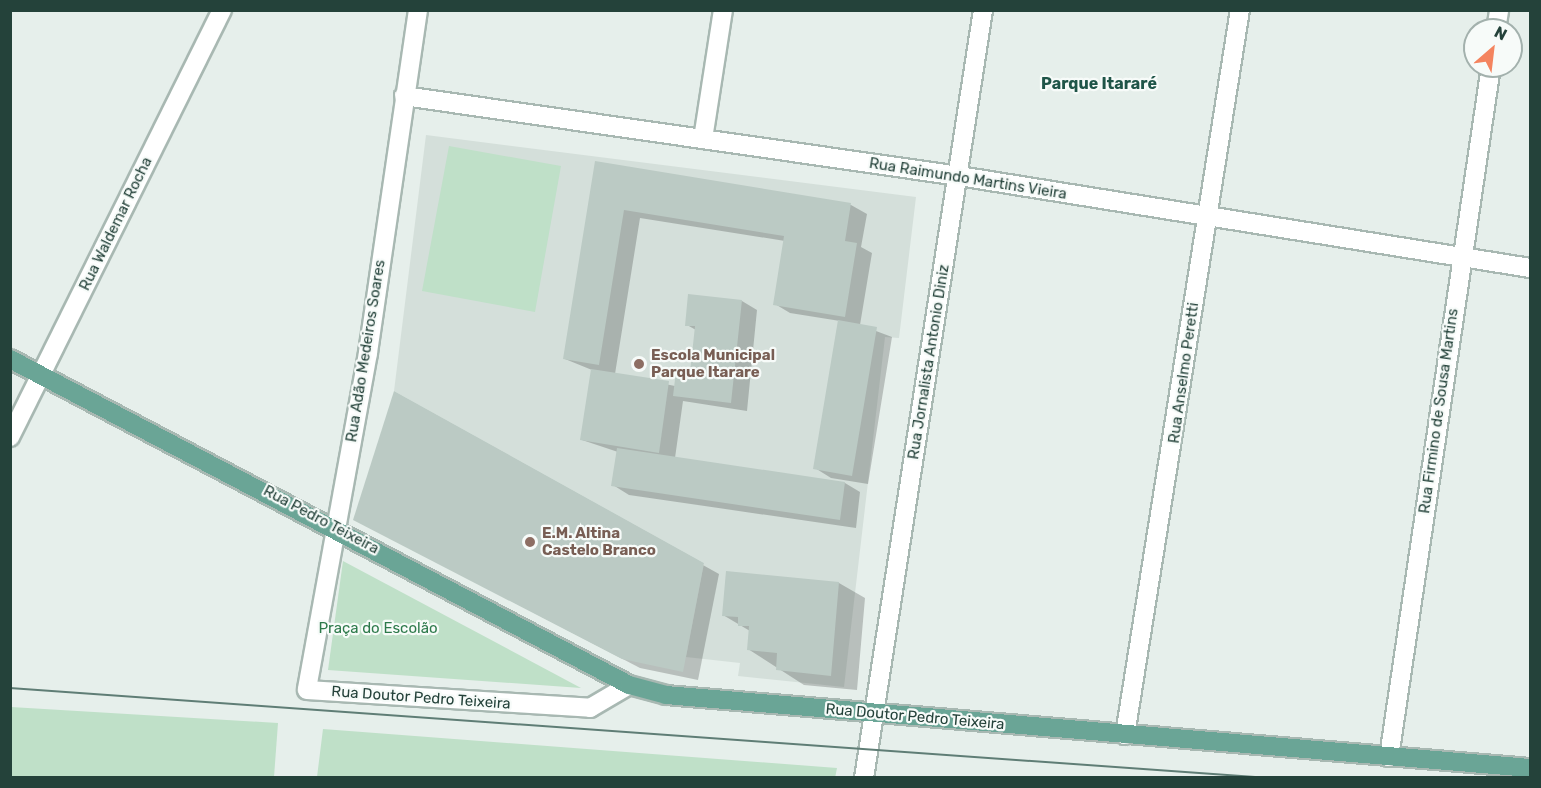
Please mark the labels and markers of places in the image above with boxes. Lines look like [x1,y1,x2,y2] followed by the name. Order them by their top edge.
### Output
[651,346,775,381] place label: Escola Municipal Parque Itarare
[632,357,646,371] marker: Escola Municipal Parque Itarare
[542,524,656,559] place label: E.M. Altina Castelo Branco
[523,535,537,549] marker: E.M. Altina Castelo Branco

